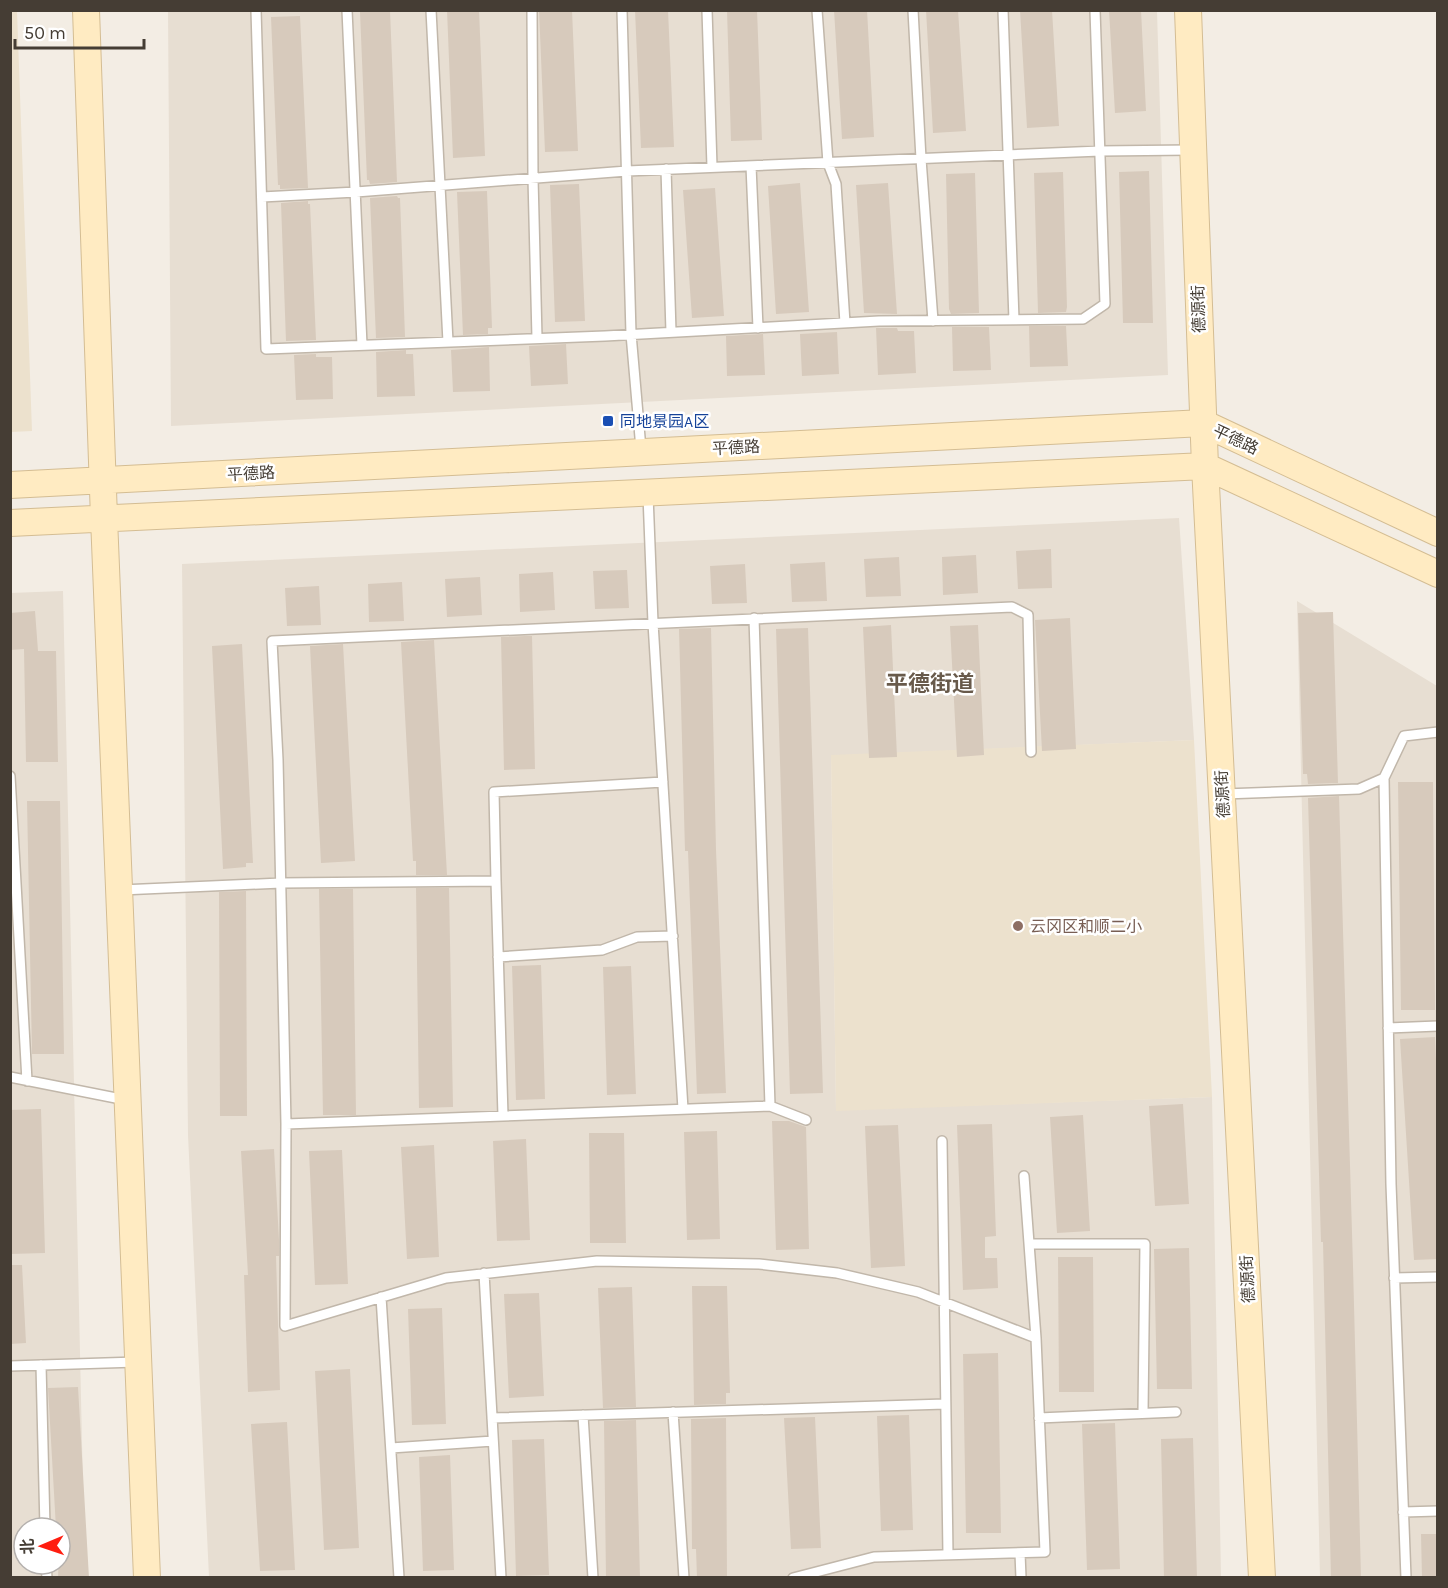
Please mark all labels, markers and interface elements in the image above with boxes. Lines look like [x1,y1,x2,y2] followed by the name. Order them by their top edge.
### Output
[15,12,144,50] scale bar
[24,22,66,44] text: 50 m
[1188,285,1209,333] street label: 德源街
[620,412,709,431] place label: 同地景园A区
[601,414,615,428] marker: 同地景园A区
[1210,421,1262,458] street label: 平德路
[712,437,760,458] street label: 平德路
[227,463,275,484] street label: 平德路
[886,671,974,697] district label: 平德街道
[1212,770,1233,818] street label: 德源街
[1030,917,1142,936] place label: 云冈区和顺二小
[1011,919,1025,933] marker: 云冈区和顺二小
[1237,1255,1258,1303] street label: 德源街
[12,1516,72,1576] north arrow
[18,1538,37,1555] text: 北

